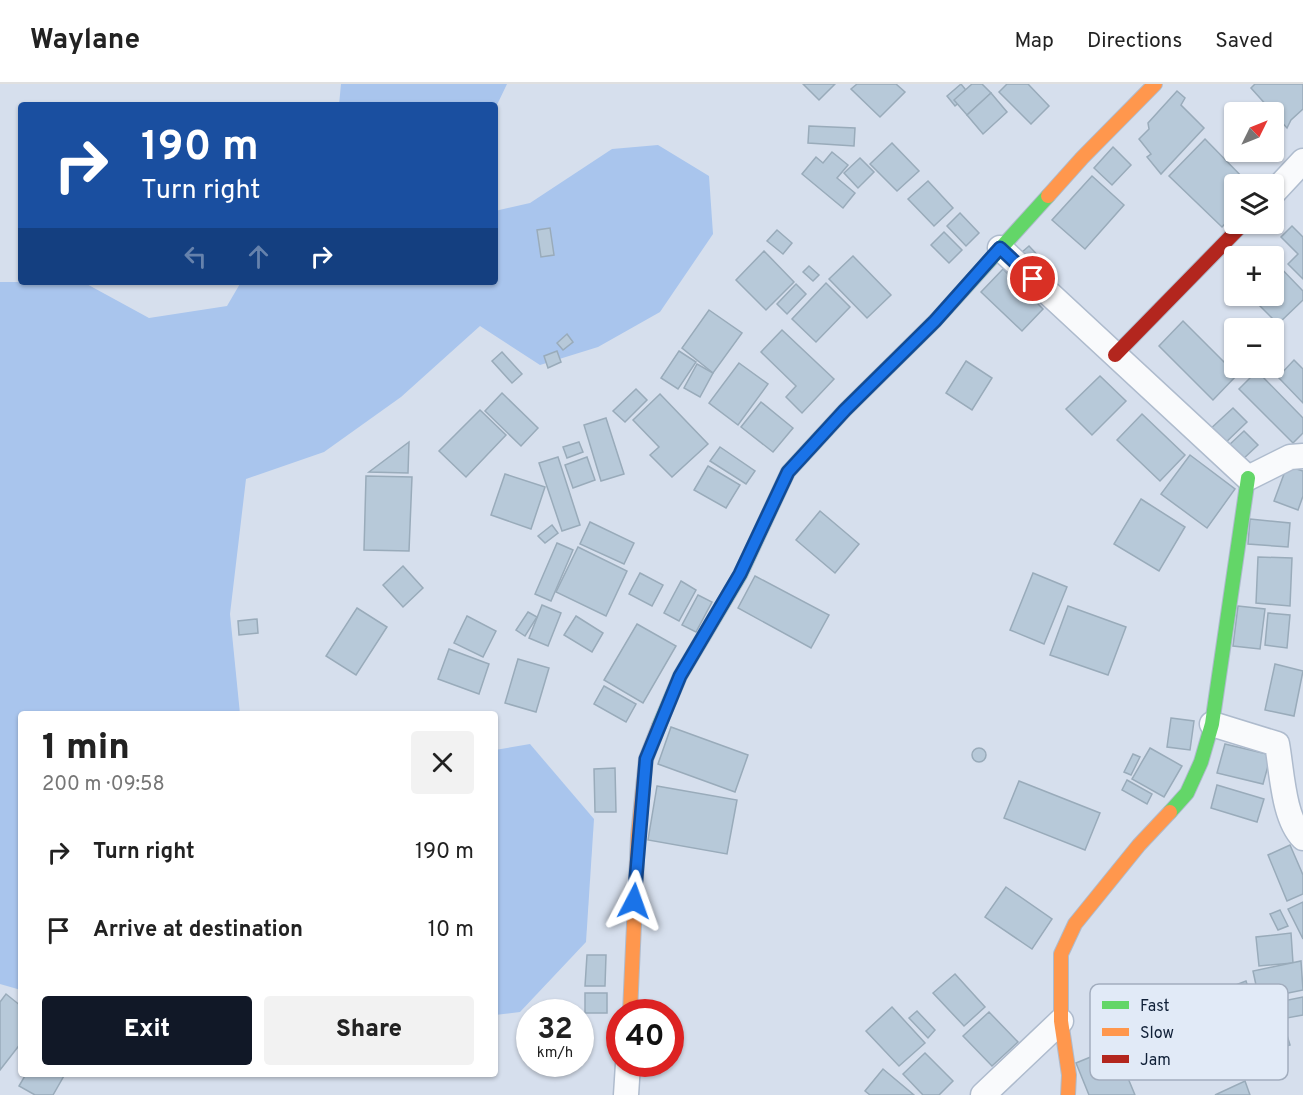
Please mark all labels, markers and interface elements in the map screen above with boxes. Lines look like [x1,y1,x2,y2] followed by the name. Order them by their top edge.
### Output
[30,23,140,59] text: Waylane
[1014,28,1054,55] text: Map
[1087,28,1182,55] text: Directions
[1215,28,1273,55] text: Saved
[1224,102,1284,162] north arrow
[1224,102,1284,378] map controls
[141,122,259,175] text: 190 m
[42,126,120,204] icon: right
[141,174,260,208] text: Turn right
[1224,174,1284,234] button: layers
[179,240,212,273] icon: left
[242,240,275,273] icon: ahead
[305,240,338,273] icon: right
[1224,246,1284,306] button: +
[1007,253,1058,304] pin
[1016,262,1049,295] icon: arrive
[1224,318,1284,378] button: −
[42,726,130,772] text: 1 min
[411,731,474,794] button: close
[42,772,165,798] text: 200 m · 09:58
[42,836,75,869] icon: right
[93,839,195,866] text: Turn right
[415,839,474,866] text: 190 m
[602,869,666,933] position arrow
[42,914,75,947] icon: arrive
[93,917,303,944] text: Arrive at destination
[428,917,474,944] text: 10 m
[1090,984,1288,1080] legend
[42,996,252,1065] button: Exit
[264,996,474,1065] button: Share
[1140,997,1170,1017] text: Fast
[606,999,684,1077] speed limit sign: 40
[537,1012,573,1049] text: 32
[1140,1024,1174,1044] text: Slow
[537,1044,573,1063] text: km/h
[1140,1051,1171,1071] text: Jam

